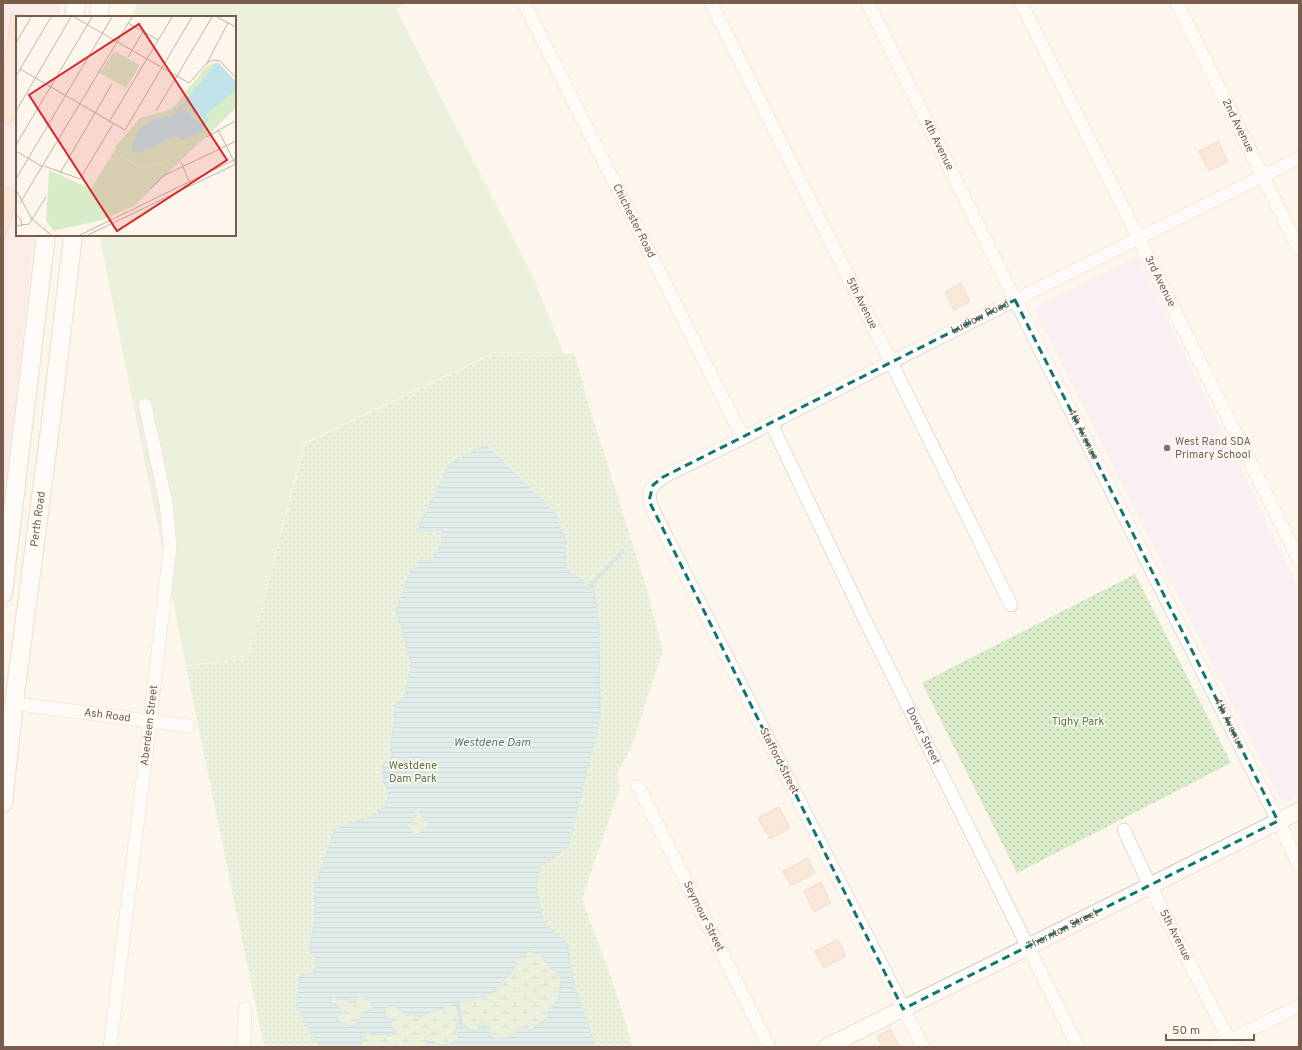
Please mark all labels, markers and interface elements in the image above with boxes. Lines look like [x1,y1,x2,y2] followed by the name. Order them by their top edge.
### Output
[16,16,236,236] inset map
[1219,97,1257,155] street label: 2nd Avenue
[919,116,957,173] street label: 4th Avenue
[609,181,658,260] street label: Chichester Road
[1141,253,1179,309] street label: 3rd Avenue
[843,275,880,332] street label: 5th Avenue
[949,297,1012,338] street label: Ludlow Road
[1064,406,1102,463] street label: 4th Avenue
[1175,435,1251,462] place label: West Rand SDA Primary School
[1162,443,1172,453] marker: West Rand SDA Primary School
[28,491,49,548] street label: Perth Road
[138,684,161,767] street label: Aberdeen Street
[1210,696,1248,752] street label: 4th Avenue
[903,705,943,767] street label: Dover Street
[83,706,131,725] street label: Ash Road
[1052,715,1104,729] park label: Tighy Park
[756,725,802,797] street label: Stafford Street
[454,735,531,751] water label: Westdene Dam
[389,759,437,786] park label: Westdene Dam Park
[680,879,727,954] street label: Seymour Street
[1024,906,1101,954] street label: Thornton Street
[1156,907,1194,963] street label: 5th Avenue
[1166,1016,1254,1042] scale bar
[1172,1023,1200,1039] text: 50 m

